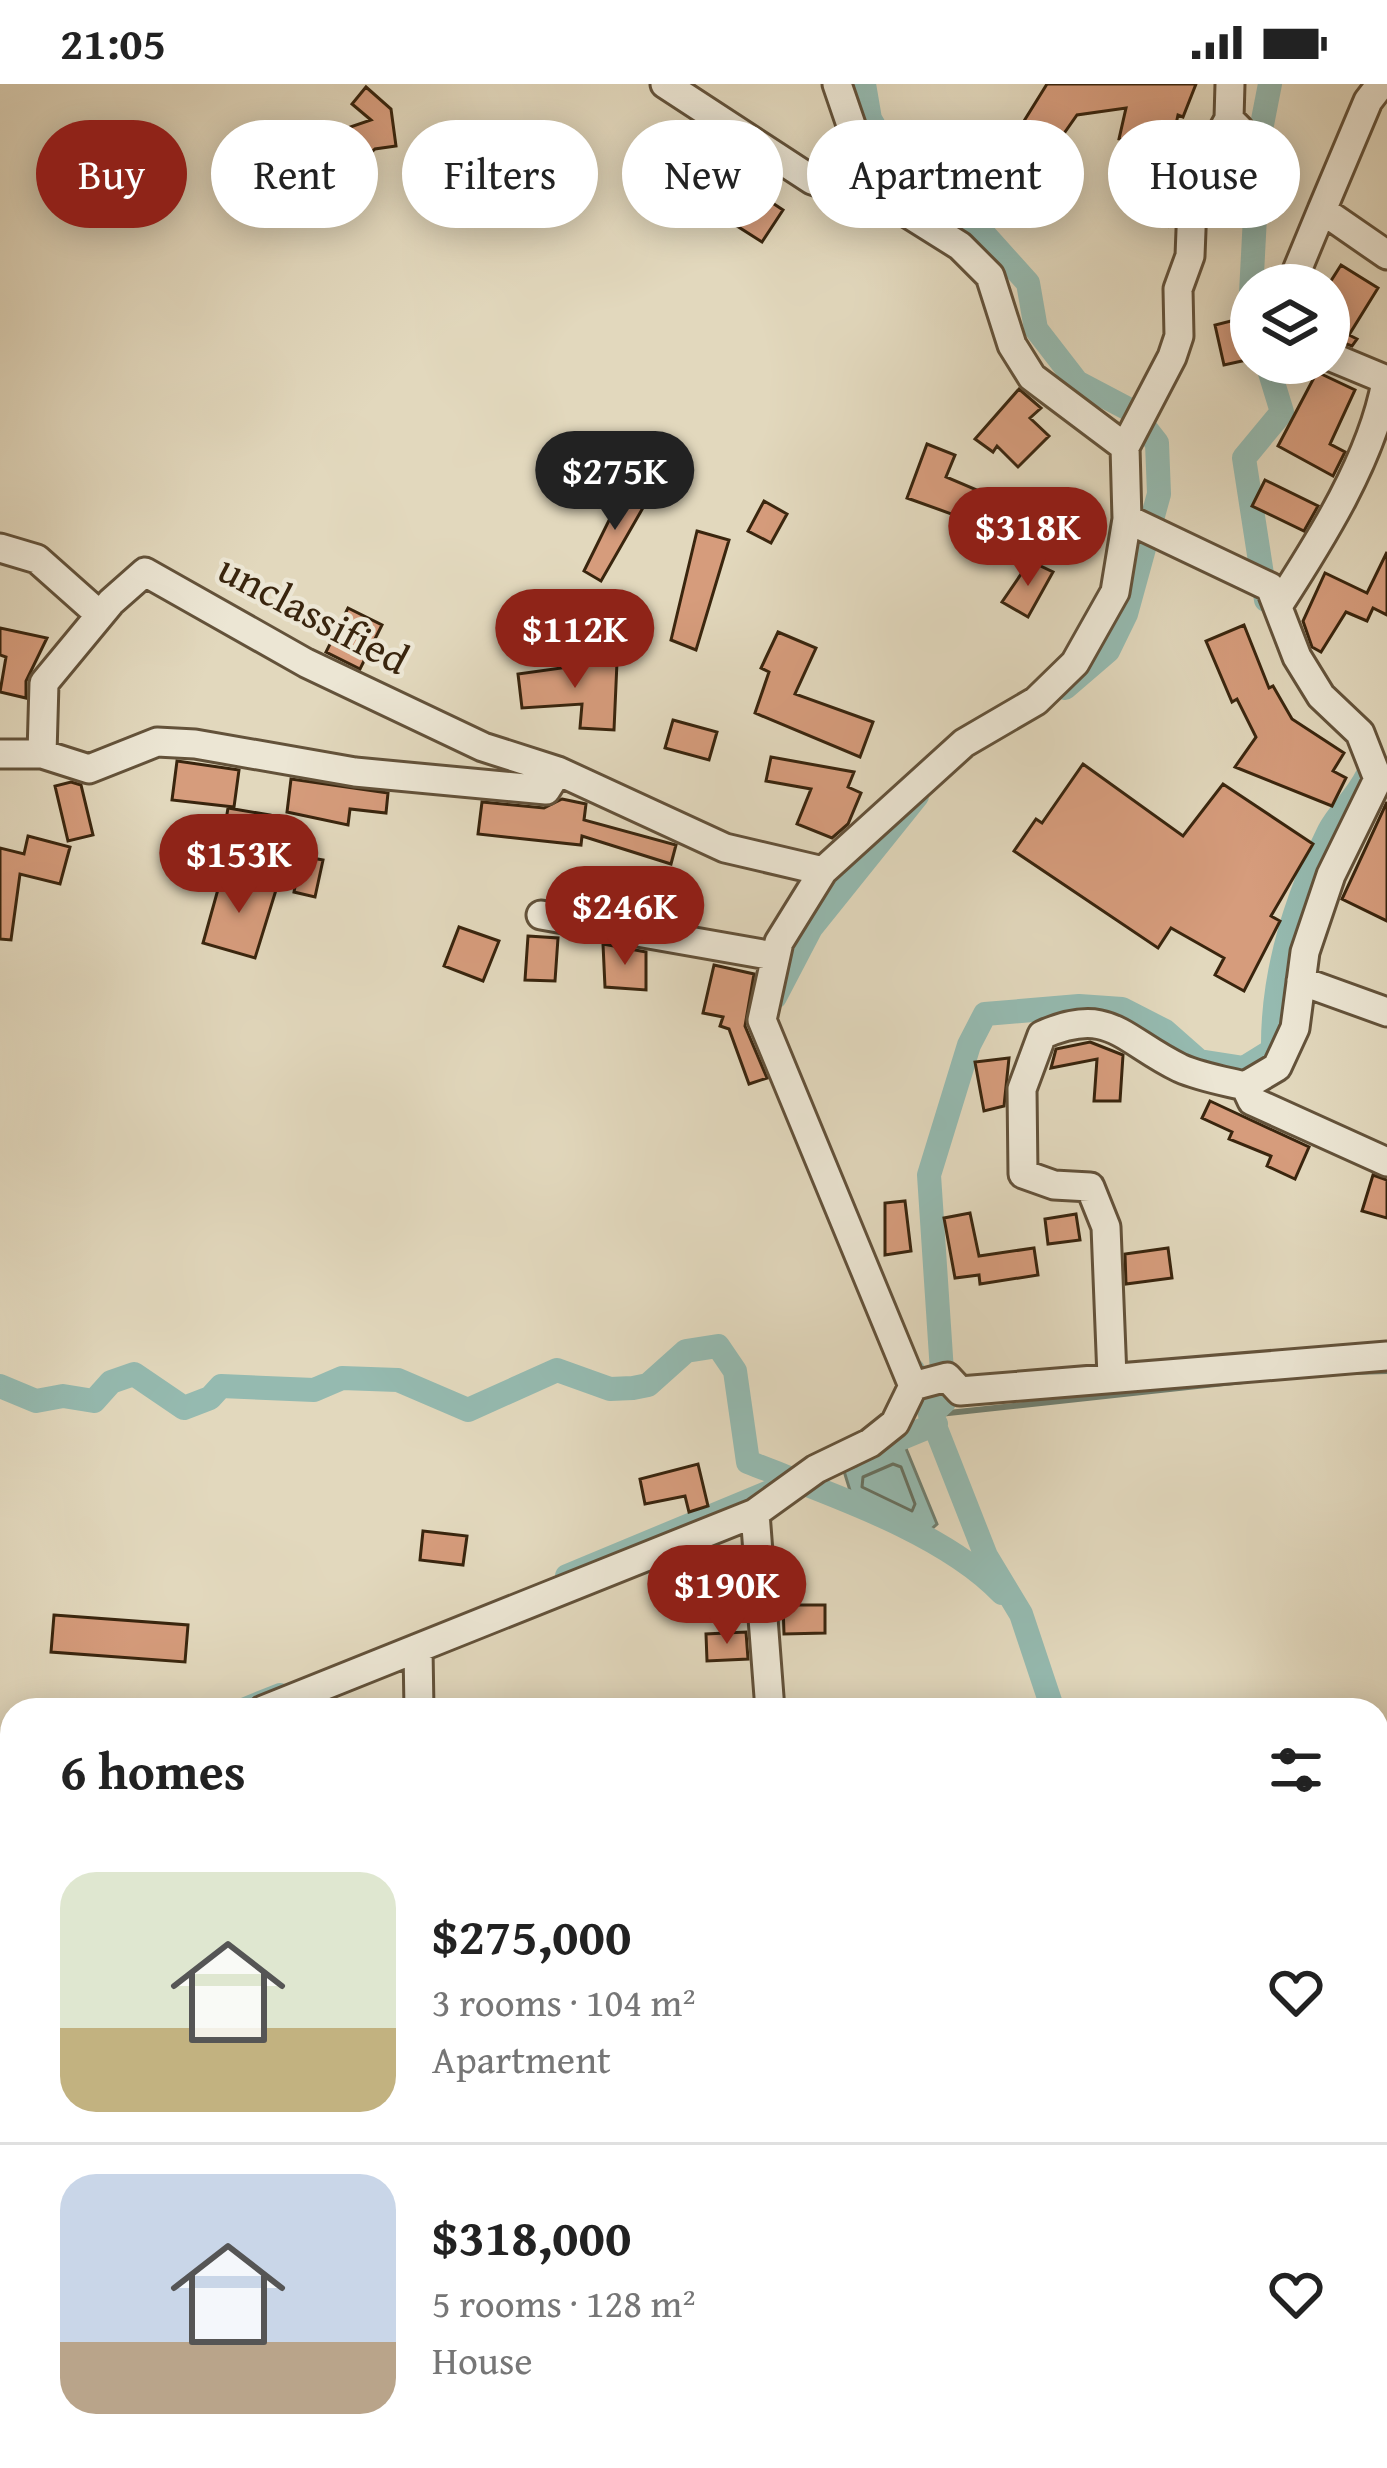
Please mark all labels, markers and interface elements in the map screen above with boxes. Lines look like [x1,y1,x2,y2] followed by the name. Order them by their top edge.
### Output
[60,10,166,75] text: 21:05
[36,120,187,228] chip: Buy
[211,120,378,228] chip: Rent
[402,120,598,228] chip: Filters
[622,120,783,228] chip: New
[807,120,1084,228] chip: Apartment
[1108,120,1300,228] chip: House
[1230,264,1350,384] map controls
[1230,264,1350,384] button: layers
[531,431,699,533] pin: $275K
[562,441,668,498] text: $275K
[944,487,1112,589] pin: $318K
[975,497,1081,554] text: $318K
[208,537,421,689] street label: unclassified
[491,589,659,691] pin: $112K
[522,599,628,656] text: $112K
[155,814,323,916] pin: $153K
[186,824,292,881] text: $153K
[541,866,709,968] pin: $246K
[572,876,678,933] text: $246K
[643,1545,811,1647] pin: $190K
[674,1555,780,1612] text: $190K
[60,1733,246,1808] text: 6 homes
[1263,1737,1329,1803] icon: filters
[432,1898,631,1973] text: $275,000
[156,1920,300,2064] icon: home
[1263,1959,1329,2025] icon: heart
[432,1973,696,2030] text: 3 rooms · 104 m²
[432,2030,611,2087] text: Apartment
[432,2199,631,2274] text: $318,000
[156,2222,300,2366] icon: home
[1263,2261,1329,2327] icon: heart
[432,2274,696,2331] text: 5 rooms · 128 m²
[432,2331,533,2388] text: House

